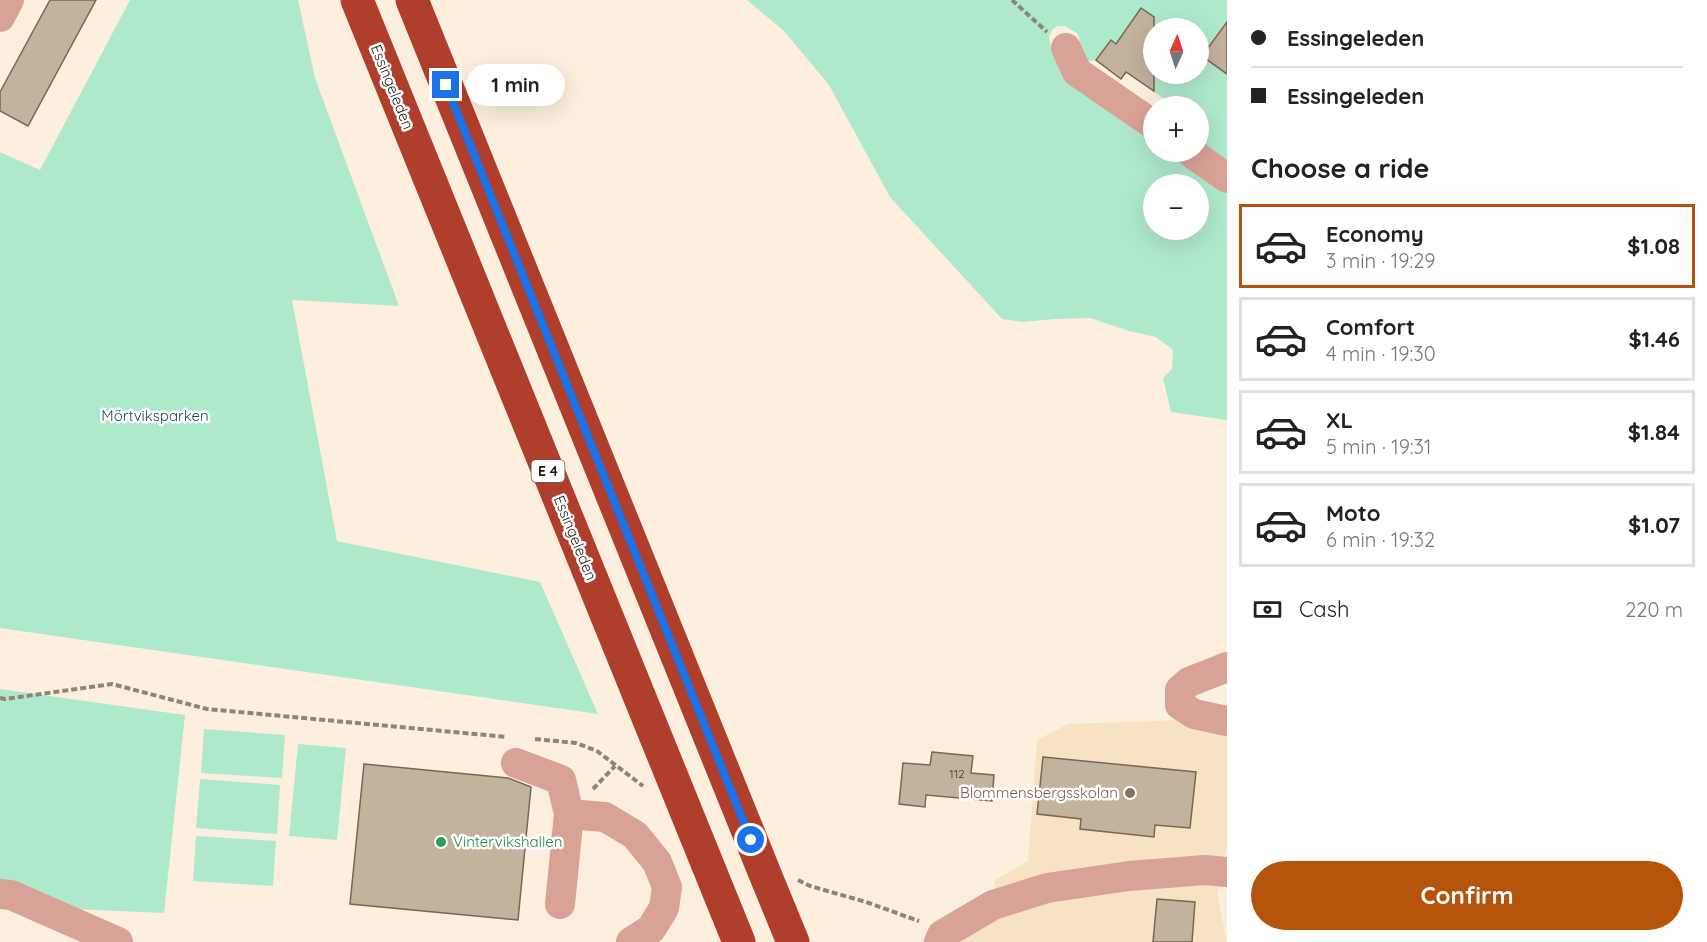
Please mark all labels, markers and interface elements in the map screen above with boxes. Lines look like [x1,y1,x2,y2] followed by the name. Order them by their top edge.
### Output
[1143,18,1209,84] north arrow
[1143,18,1209,240] map controls
[1287,24,1424,52] text: Essingeleden
[367,42,418,132] street label: Essingeleden
[467,64,566,106] callout: 1 min
[432,71,459,98] route end
[491,72,540,97] text: 1 min
[1287,82,1424,110] text: Essingeleden
[1143,96,1209,162] button: +
[1251,151,1429,185] text: Choose a ride
[1143,174,1209,240] button: −
[1254,219,1308,273] icon: car
[1326,220,1424,248] text: Economy
[1627,232,1680,260] text: $1.08
[1326,248,1435,273] text: 3 min · 19:29
[1254,312,1308,366] icon: car
[1326,313,1415,341] text: Comfort
[1628,325,1680,353] text: $1.46
[1326,341,1436,366] text: 4 min · 19:30
[1254,405,1308,459] icon: car
[101,406,209,425] park label: Mörtviksparken
[1326,406,1353,434] text: XL
[1628,418,1680,446] text: $1.84
[1326,434,1431,459] text: 5 min · 19:31
[532,460,564,482] road number: E 4
[550,493,601,583] street label: Essingeleden
[1254,498,1308,552] icon: car
[1326,499,1380,527] text: Moto
[1628,511,1680,539] text: $1.07
[1326,527,1435,552] text: 6 min · 19:32
[1251,593,1284,626] icon: cash
[1299,595,1350,623] text: Cash
[1625,597,1683,622] text: 220 m
[949,766,965,781] house number: 112
[960,783,1118,802] place label: Blommensbergsskolan
[1123,786,1137,800] marker: Blommensbergsskolan
[737,826,764,853] route start
[453,832,563,851] place label: Vintervikshallen
[434,835,448,849] marker: Vintervikshallen
[1251,861,1683,930] button: Confirm

